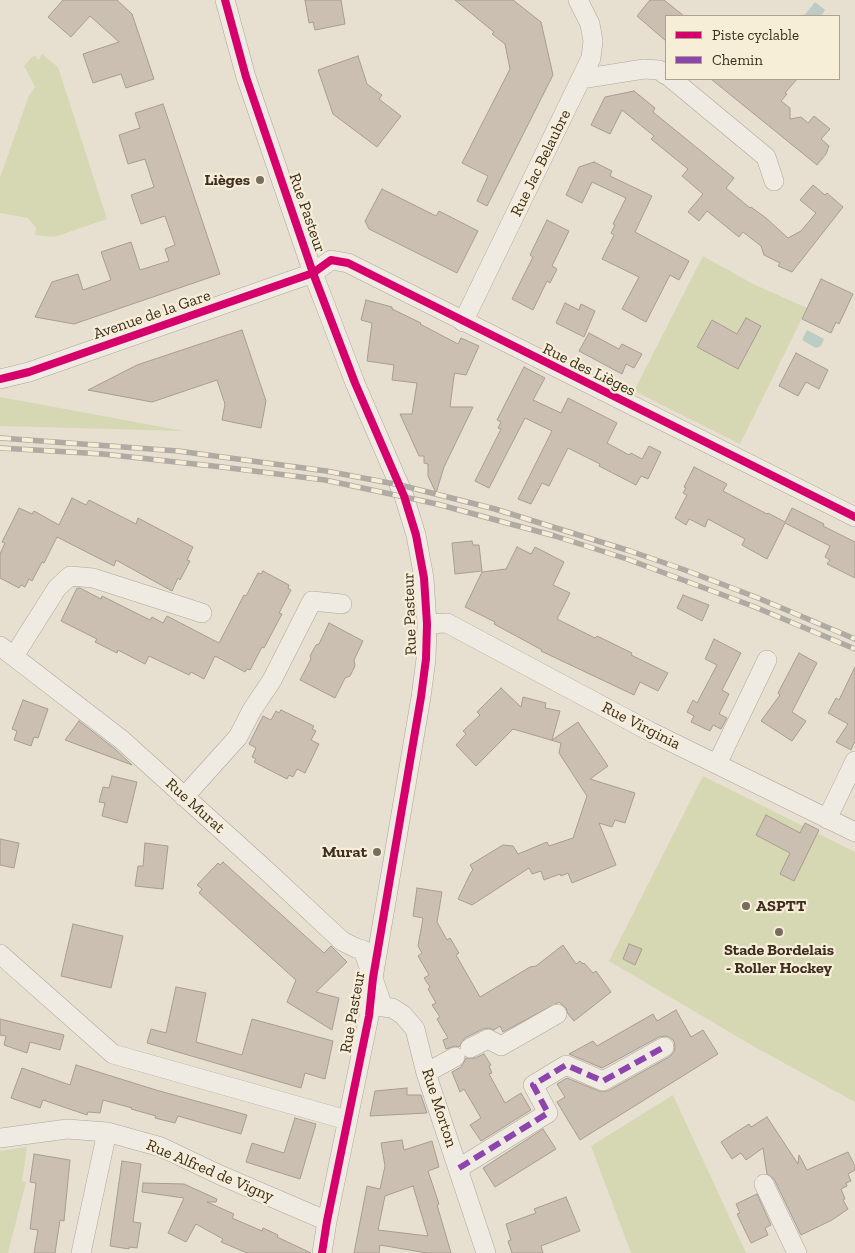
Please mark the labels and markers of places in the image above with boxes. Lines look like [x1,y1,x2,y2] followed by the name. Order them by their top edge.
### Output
[204,170,250,190] place label: Lièges
[254,174,266,186] marker: Lièges
[322,842,367,862] place label: Murat
[371,846,383,858] marker: Murat
[756,896,806,916] place label: ASPTT
[740,900,752,912] marker: ASPTT
[773,926,785,938] marker: Stade Bordelais - Roller Hockey
[724,940,834,978] place label: Stade Bordelais - Roller Hockey

